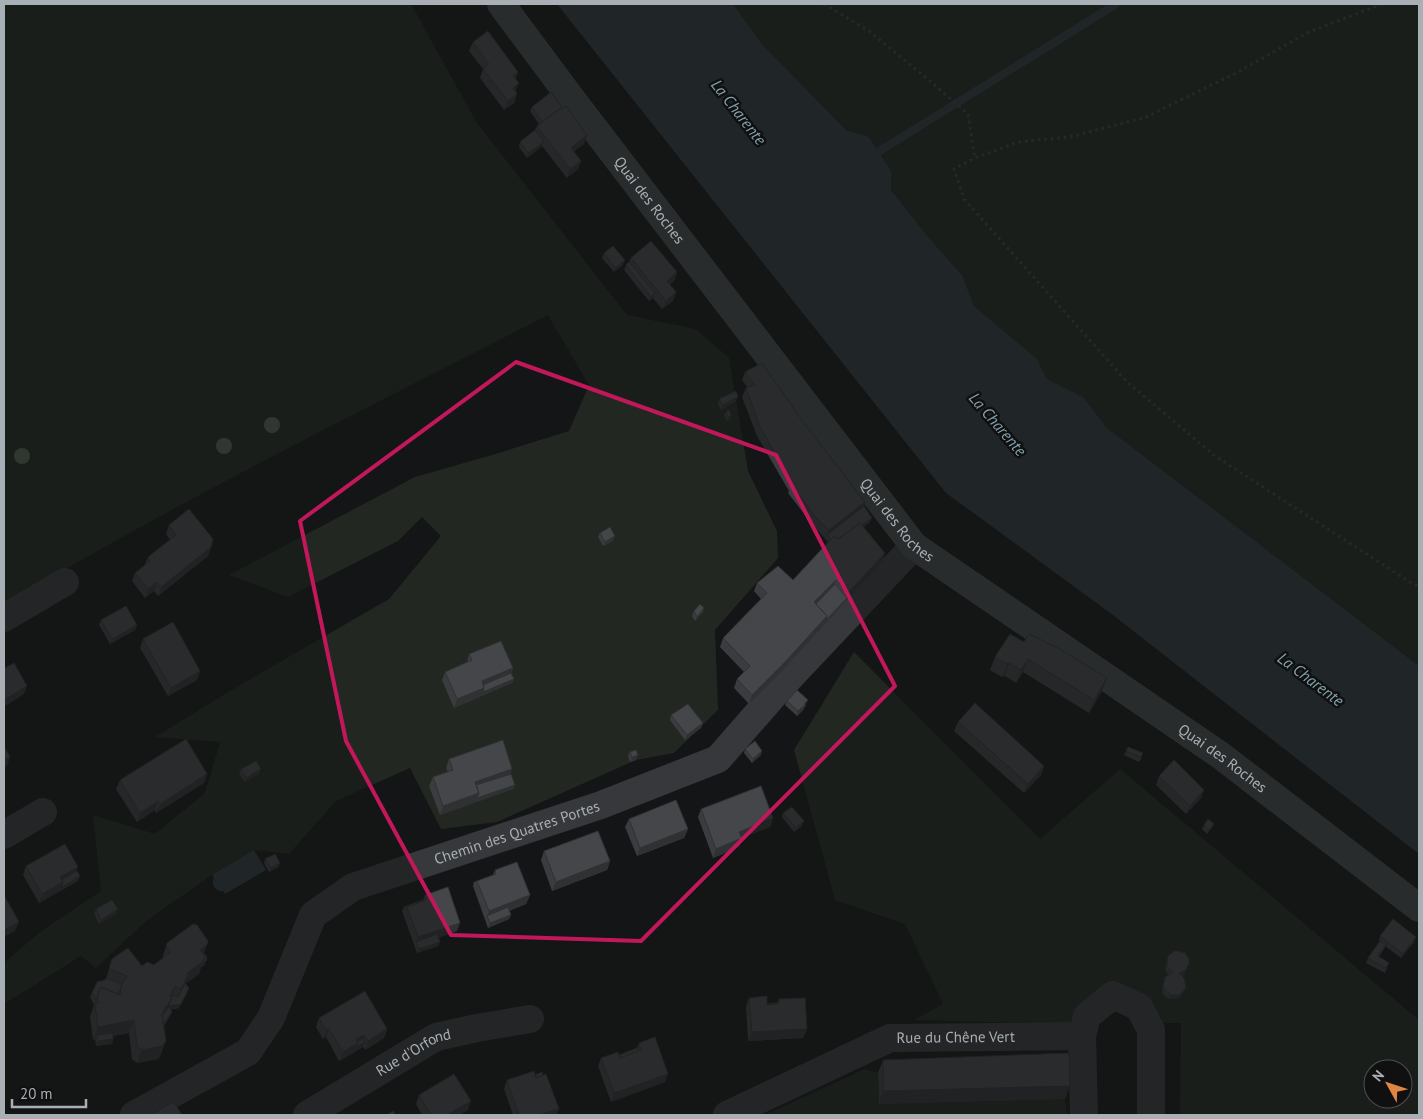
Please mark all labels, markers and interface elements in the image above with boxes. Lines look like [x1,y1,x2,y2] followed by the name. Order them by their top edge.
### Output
[707,75,771,149] water label: La Charente
[610,152,689,247] street label: Quai des Roches
[965,388,1031,460] water label: La Charente
[856,474,938,566] street label: Quai des Roches
[1274,648,1349,711] water label: La Charente
[1175,719,1271,797] street label: Quai des Roches
[432,796,602,869] street label: Chemin des Quatres Portes
[372,1024,453,1080] street label: Rue d'Orfond
[896,1027,1015,1047] street label: Rue du Chêne Vert
[1363,1059,1413,1109] north arrow
[1368,1066,1388,1085] text: N
[12,1076,86,1108] scale bar
[20,1084,53,1103] text: 20 m

